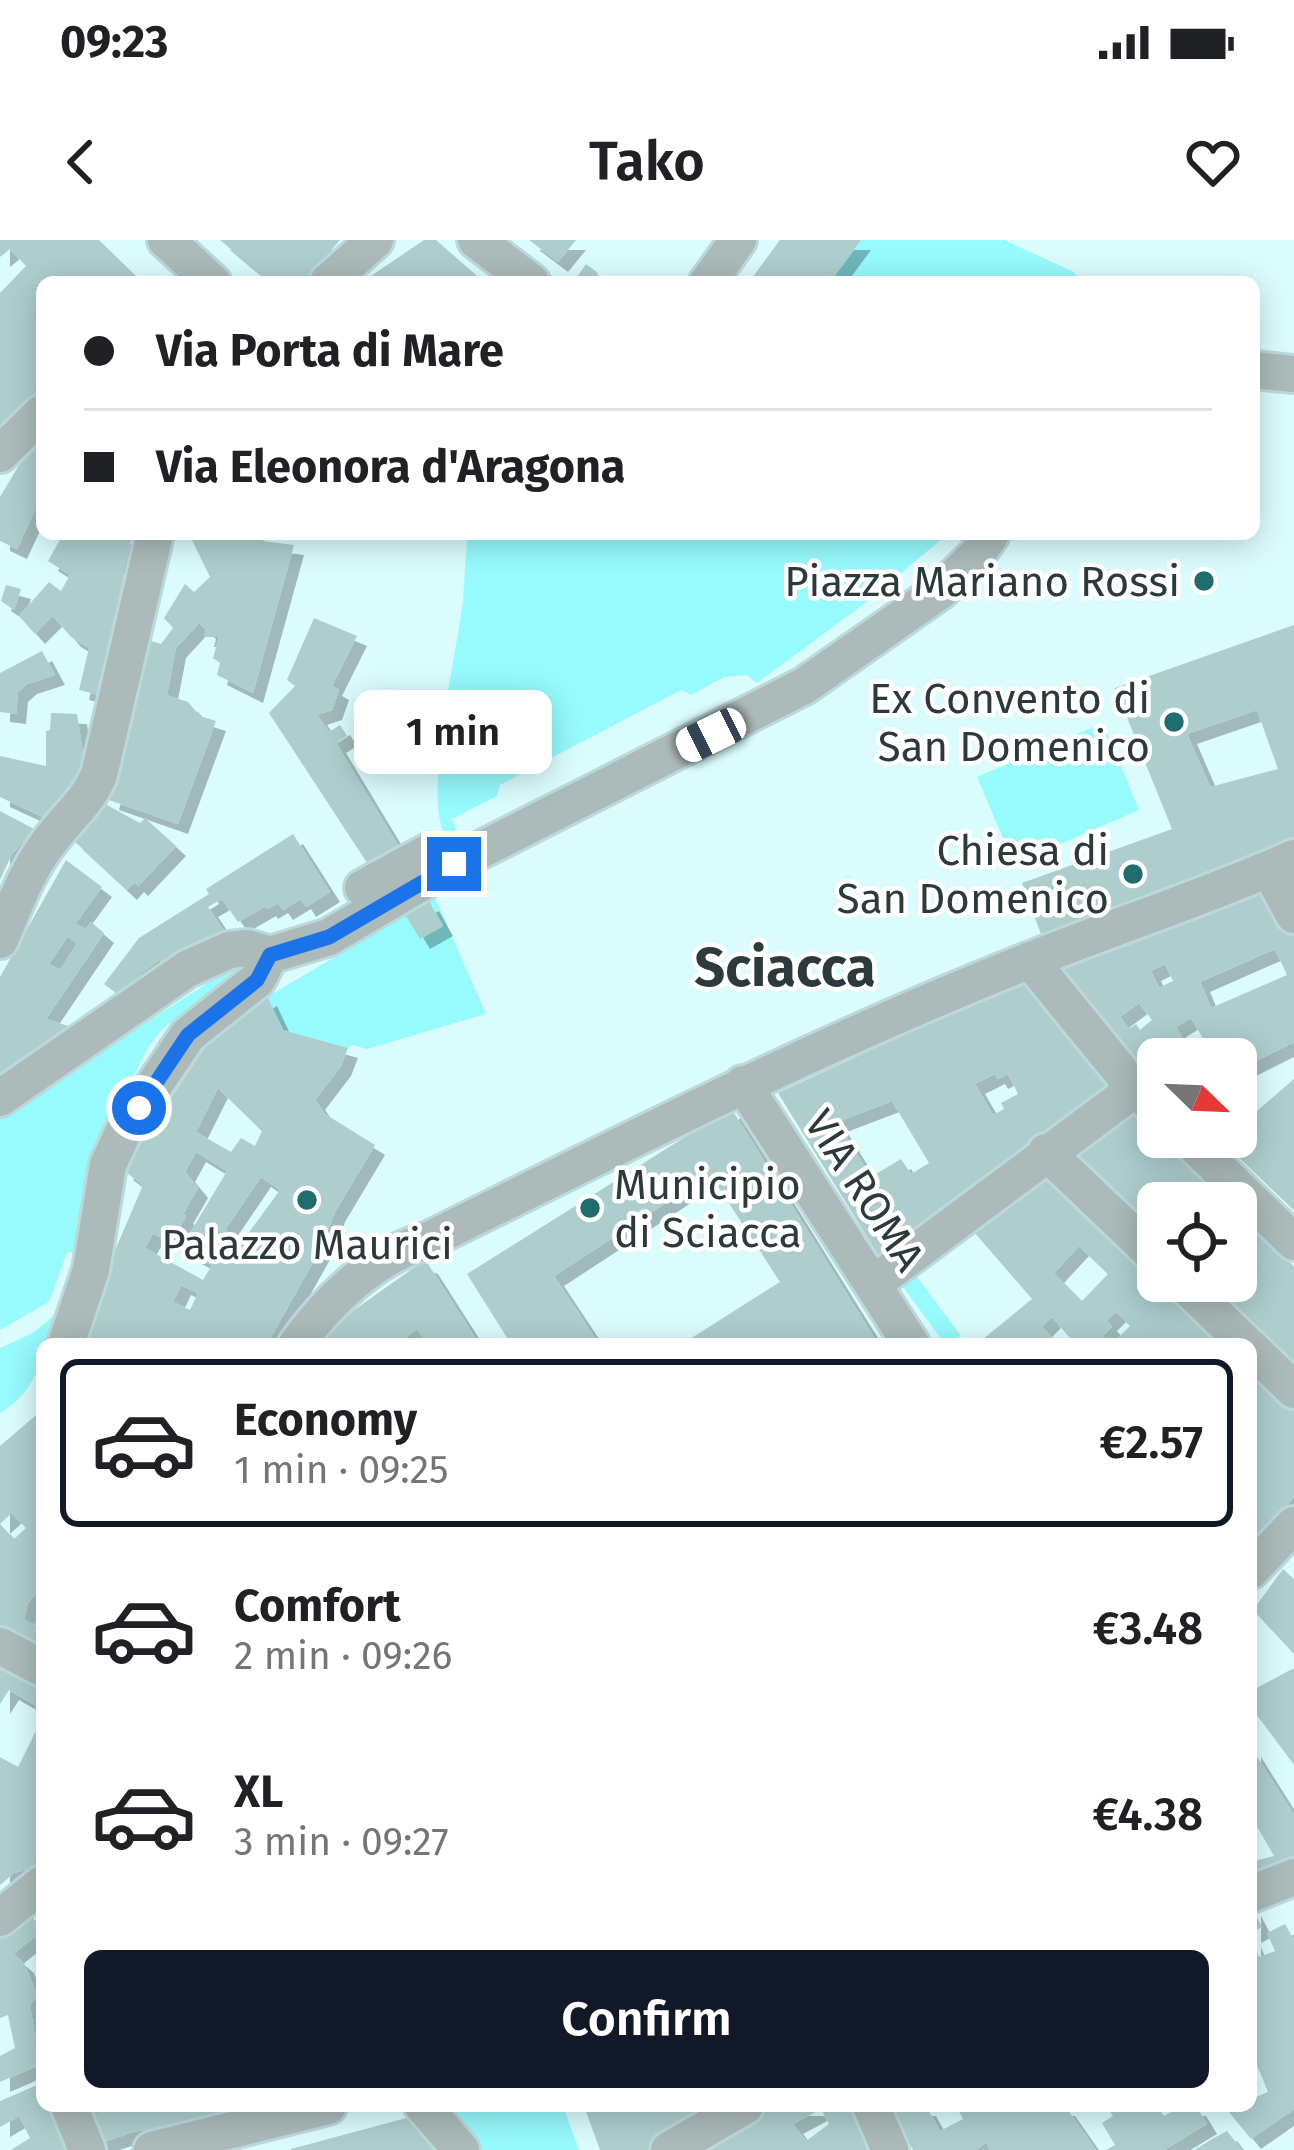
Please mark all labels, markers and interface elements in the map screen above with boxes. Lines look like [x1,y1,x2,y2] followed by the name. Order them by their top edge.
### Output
[60,15,168,69] text: 09:23
[48,129,114,195] icon: back
[1180,129,1246,195] icon: heart
[589,130,705,194] text: Tako
[156,324,504,378] text: Via Porta di Mare
[156,440,626,494] text: Via Eleonora d'Aragona
[784,557,1180,607] place label: Piazza Mariano Rossi
[1191,568,1217,594] marker: Piazza Mariano Rossi
[869,674,1150,772] place label: Ex Convento di San Domenico
[355,690,553,774] callout: 1 min
[671,703,751,767] car
[406,709,500,755] text: 1 min
[1161,709,1187,735] marker: Ex Convento di San Domenico
[837,826,1109,924] place label: Chiesa di San Domenico
[427,837,481,891] route end
[1120,861,1146,887] marker: Chiesa di San Domenico
[694,936,876,1000] district label: Sciacca
[1137,1038,1257,1158] north arrow
[1137,1038,1257,1302] map controls
[112,1081,166,1135] route start
[794,1101,935,1280] street label: VIA ROMA
[614,1160,802,1258] place label: Municipio di Sciacca
[1137,1182,1257,1302] button: locate
[294,1187,320,1213] marker: Palazzo Maurici
[577,1195,603,1221] marker: Municipio di Sciacca
[161,1220,453,1270] place label: Palazzo Maurici
[90,1389,198,1497] icon: car
[234,1393,417,1447] text: Economy
[1099,1416,1203,1470] text: €2.57
[234,1447,449,1493] text: 1 min · 09:25
[90,1575,198,1683] icon: car
[234,1579,401,1633] text: Comfort
[1093,1602,1203,1656] text: €3.48
[234,1633,452,1679] text: 2 min · 09:26
[90,1761,198,1869] icon: car
[234,1765,283,1819] text: XL
[1093,1788,1203,1842] text: €4.38
[234,1819,449,1865] text: 3 min · 09:27
[84,1950,1209,2088] button: Confirm

